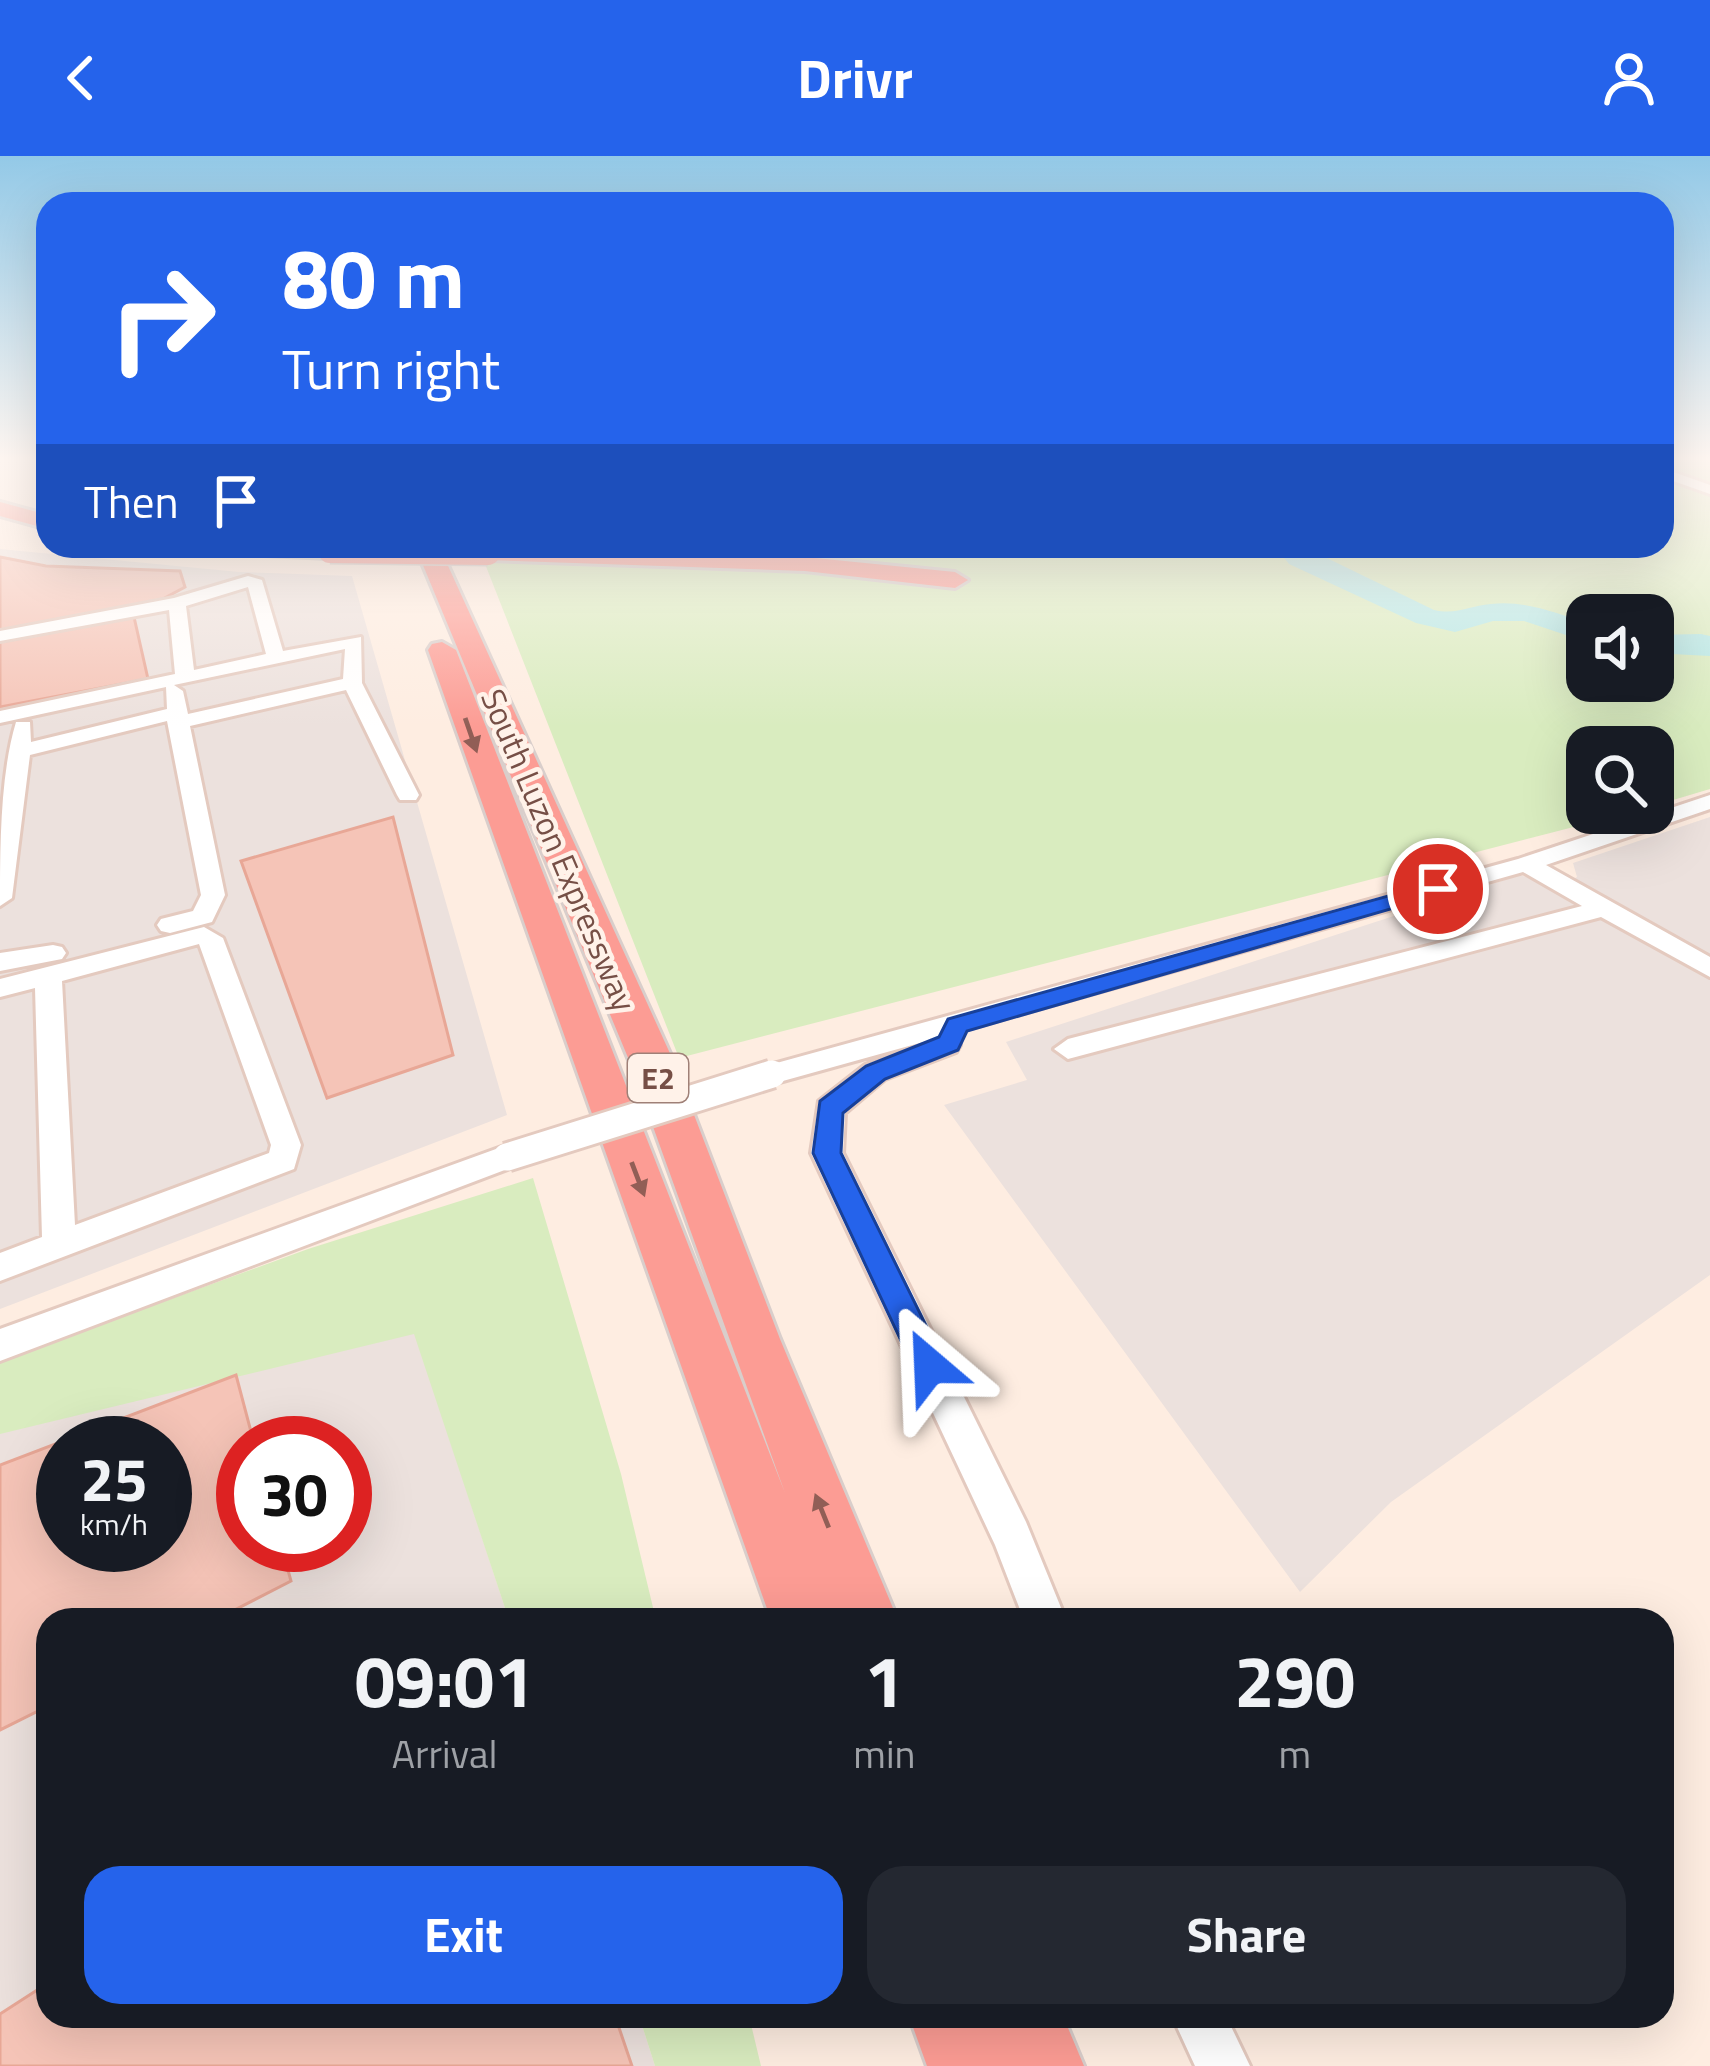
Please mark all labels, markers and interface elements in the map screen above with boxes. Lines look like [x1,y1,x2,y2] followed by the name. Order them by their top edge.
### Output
[797,37,913,119] text: Drivr
[48,45,114,111] icon: back
[1596,45,1662,111] icon: person
[282,213,465,341] text: 80 m
[84,240,240,396] icon: right
[282,328,500,410] text: Turn right
[84,467,179,535] text: Then
[203,468,269,534] icon: arrive
[1566,594,1674,834] map controls
[1566,594,1674,702] button: sound
[468,681,650,1019] street label: South Luzon Expressway
[463,717,482,754] one-way arrow
[1566,726,1674,834] button: search
[1387,838,1489,940] pin
[1405,856,1471,922] icon: arrive
[628,1054,688,1102] road number: E2
[630,1161,649,1197] one-way arrow
[867,1303,993,1429] position arrow
[216,1416,372,1572] speed limit sign: 30
[80,1433,148,1524] text: 25
[812,1493,831,1529] one-way arrow
[80,1501,148,1547] text: km/h
[355,1625,535,1735] text: 09:01
[864,1625,905,1735] text: 1
[1234,1625,1355,1735] text: 290
[392,1724,498,1783] text: Arrival
[853,1724,915,1783] text: min
[1278,1724,1311,1783] text: m
[84,1866,843,2004] button: Exit
[867,1866,1626,2004] button: Share

